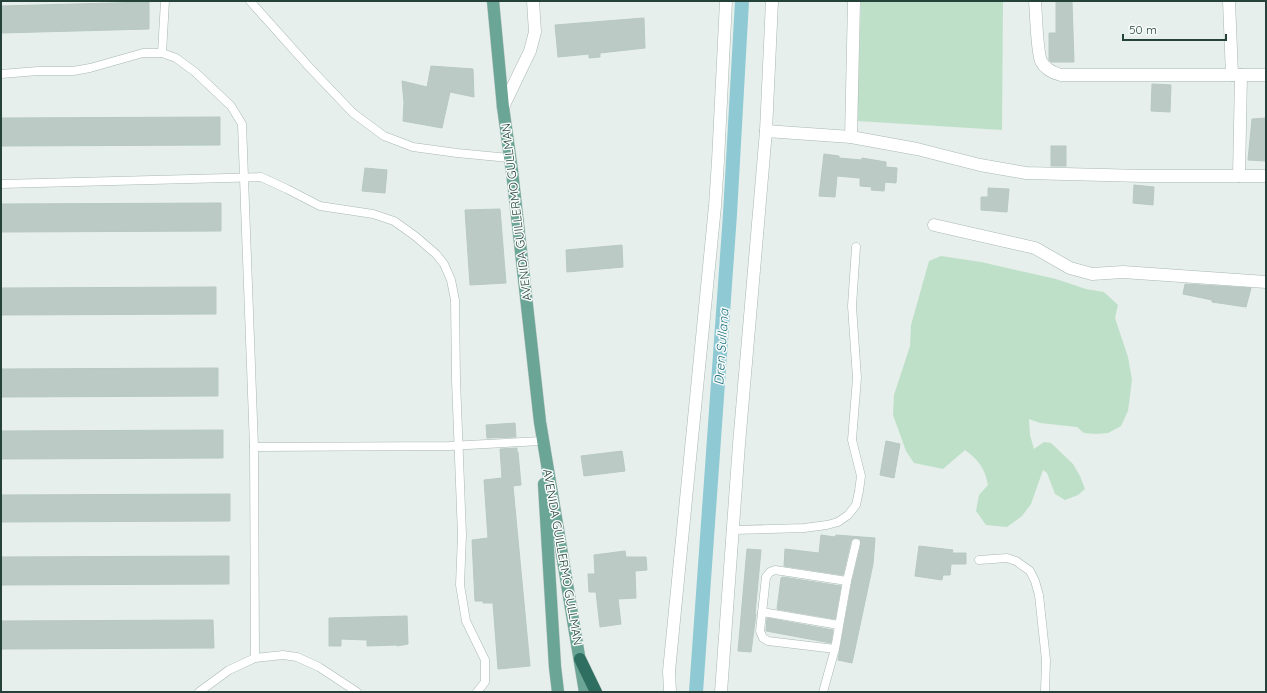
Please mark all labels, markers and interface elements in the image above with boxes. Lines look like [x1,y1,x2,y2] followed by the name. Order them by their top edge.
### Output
[1123,16,1226,42] scale bar
[1129,22,1157,37] text: 50 m
[498,122,534,302] street label: AVENIDA GUILLERMO GULLMAN
[710,307,732,386] water label: Dren Sullana
[540,468,586,646] street label: AVENIDA GUILLERMO GULLMAN

